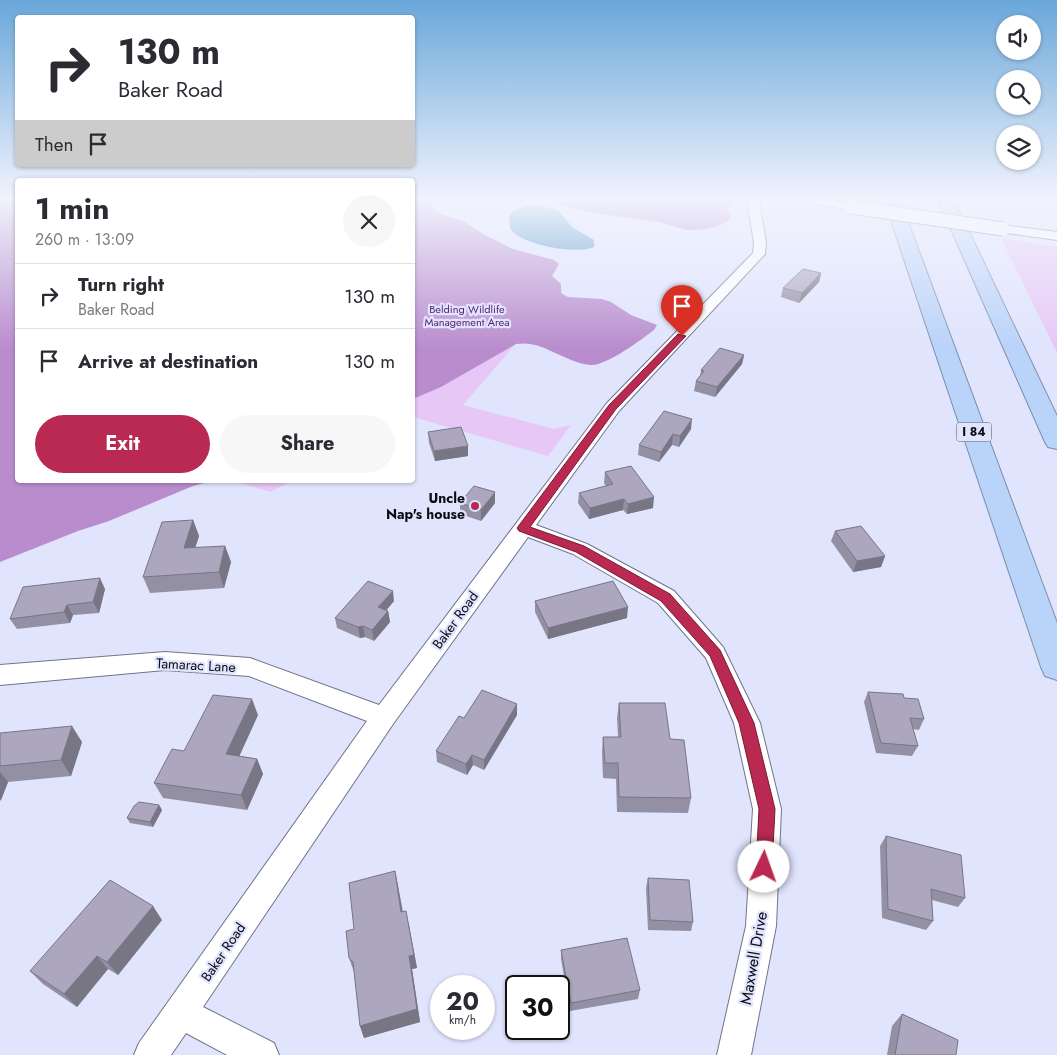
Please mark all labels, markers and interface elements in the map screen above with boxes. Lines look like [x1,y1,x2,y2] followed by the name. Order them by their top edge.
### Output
[996,15,1041,170] map controls
[996,15,1041,60] button: sound
[118,27,220,77] text: 130 m
[35,35,100,100] icon: right
[996,70,1041,115] button: search
[118,73,223,105] text: Baker Road
[996,125,1041,170] button: layers
[84,130,112,158] icon: arrive
[35,131,74,158] text: Then
[35,187,109,230] text: 1 min
[343,195,395,247] button: close
[35,228,134,251] text: 260 m · 13:09
[78,271,164,298] text: Turn right
[35,282,63,310] icon: right
[344,283,395,310] text: 130 m
[661,285,703,336] pin
[668,292,696,320] icon: arrive
[78,298,154,321] text: Baker Road
[425,301,510,330] park label: Belding Wildlife Management Area
[35,347,63,375] icon: arrive
[78,348,258,375] text: Arrive at destination
[344,348,395,375] text: 130 m
[35,415,210,473] button: Exit
[220,415,395,473] button: Share
[956,422,992,442] road number: I 84
[386,488,465,524] place label: Uncle Nap's house
[469,500,481,512] marker: Uncle Nap's house
[427,587,483,653] street label: Baker Road
[156,653,236,677] street label: Tamarac Lane
[737,840,789,892] position arrow
[734,910,773,1006] street label: Maxwell Drive
[196,919,250,985] street label: Baker Road
[505,975,570,1040] speed limit sign: 30
[446,983,479,1019] text: 20
[449,1011,476,1029] text: km/h

